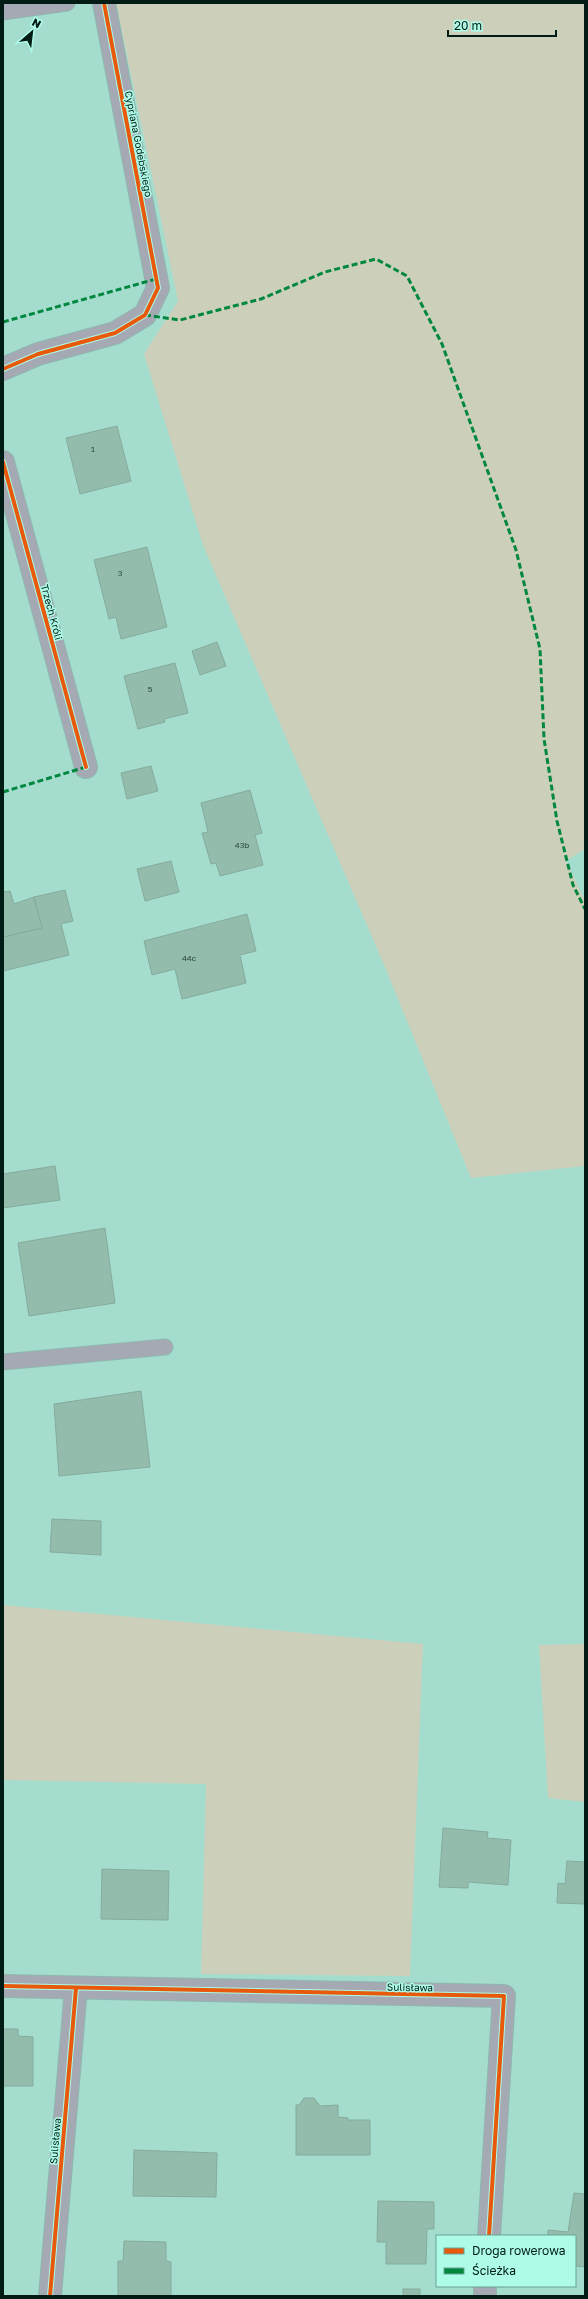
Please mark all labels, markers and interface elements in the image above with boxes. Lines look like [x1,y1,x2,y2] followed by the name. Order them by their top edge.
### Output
[12,12,52,52] north arrow
[448,12,556,38] scale bar
[30,15,44,30] text: N
[454,18,482,33] text: 20 m
[123,90,155,198] street label: Cypriana Godebskiego
[91,444,95,454] house number: 1
[118,568,123,578] house number: 3
[39,583,65,641] street label: Trzech Króli
[148,684,153,694] house number: 5
[235,840,249,850] house number: 43b
[182,953,197,963] house number: 44c
[387,1981,433,1993] street label: Sulisława
[47,2117,63,2165] street label: Sulisława
[436,2235,576,2287] legend
[472,2243,565,2258] text: Droga rowerowa
[472,2263,516,2278] text: Ścieżka

